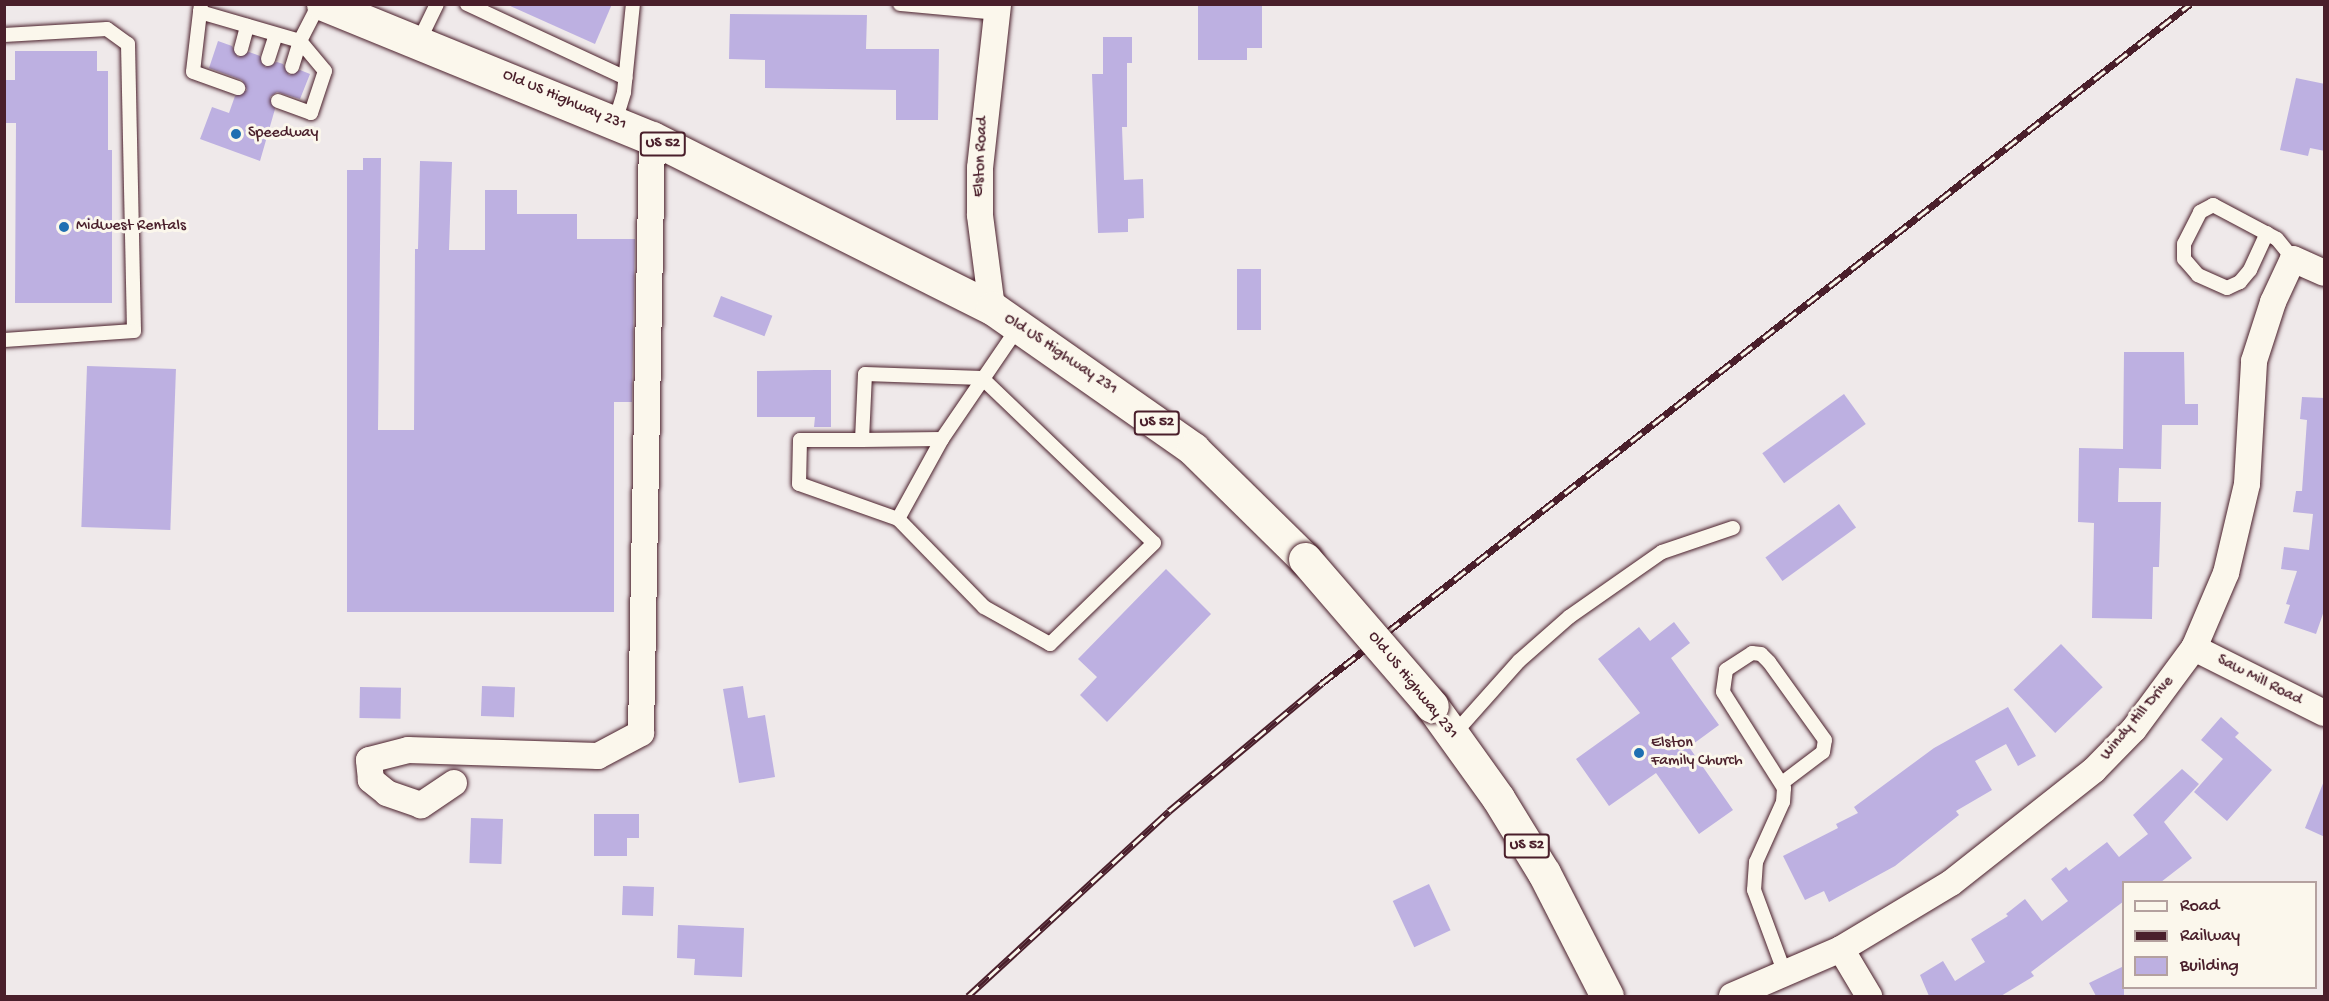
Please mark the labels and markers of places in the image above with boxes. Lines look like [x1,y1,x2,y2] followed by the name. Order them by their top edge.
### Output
[248,124,318,144] place label: Speedway
[229,127,243,141] marker: Speedway
[76,217,186,237] place label: Midwest Rentals
[57,220,71,234] marker: Midwest Rentals
[1651,734,1743,772] place label: Elston Family Church
[1632,746,1646,760] marker: Elston Family Church

